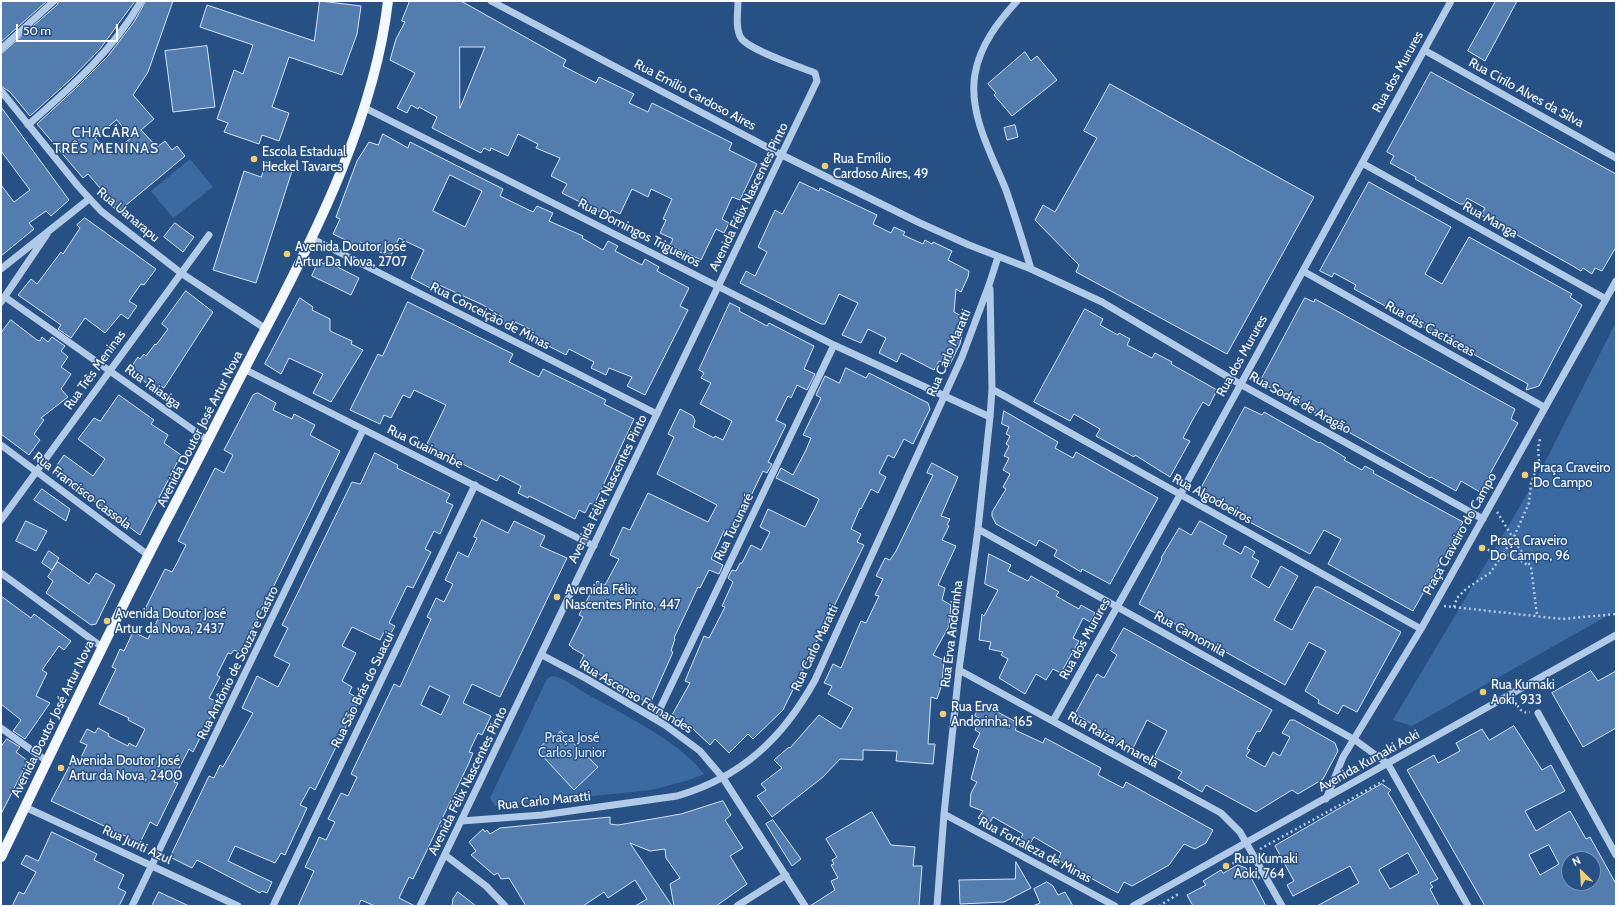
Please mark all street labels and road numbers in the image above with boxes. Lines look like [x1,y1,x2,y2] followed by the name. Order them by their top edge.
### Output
[1369,29,1427,115] street label: Rua dos Murures
[1466,55,1586,131] street label: Rua Cirilo Alves da Silva
[631,56,759,134] street label: Rua Emílio Cardoso Aires
[706,120,792,274] street label: Avenida Félix Nascentes Pinto
[94,184,162,246] street label: Rua Uanarapu
[575,195,703,271] street label: Rua Domingos Trigueiros
[1460,199,1520,241] street label: Rua Manga
[428,279,552,353] street label: Rua Conceição de Minas
[1382,298,1478,360] street label: Rua das Cactáceas
[924,307,974,399] street label: Rua Carlo Maratti
[1213,313,1271,399] street label: Rua dos Murures
[61,327,129,413] street label: Rua Três Meninas
[154,348,246,510] street label: Avenida Doutor José Artur Nova
[122,361,184,413] street label: Rua Taiasiga
[1246,369,1354,437] street label: Rua Sodré de Aragão
[565,412,651,566] street label: Avenida Félix Nascentes Pinto
[384,422,466,472] street label: Rua Guainanbe
[30,449,134,533] street label: Rua Francisco Cassola
[1420,470,1500,598] street label: Praça Craveiro do Campo
[1170,471,1254,527] street label: Rua Algodoeiros
[711,491,757,563] street label: Rua Tucunaré
[938,580,966,688] street label: Rua Erva Andorinha
[194,584,282,742] street label: Rua Antônio de Souza e Castro
[1056,596,1114,682] street label: Rua dos Murures
[788,602,842,694] street label: Rua Carlo Maratti
[1151,608,1229,660] street label: Rua Camomila
[328,629,398,751] street label: Rua São Brás do Suacui
[8,638,98,800] street label: Avenida Doutor José Artur Nova
[577,657,695,737] street label: Rua Ascenso Fernandes
[425,704,511,858] street label: Avenida Félix Nascentes Pinto
[1065,709,1161,771] street label: Rua Raiza Amarela
[1316,727,1422,795] street label: Avenida Kumaki Aoki
[497,788,591,814] street label: Rua Carlo Maratti
[976,814,1094,886] street label: Rua Fortaleza de Minas
[100,822,174,868] street label: Rua Juriti Azul

